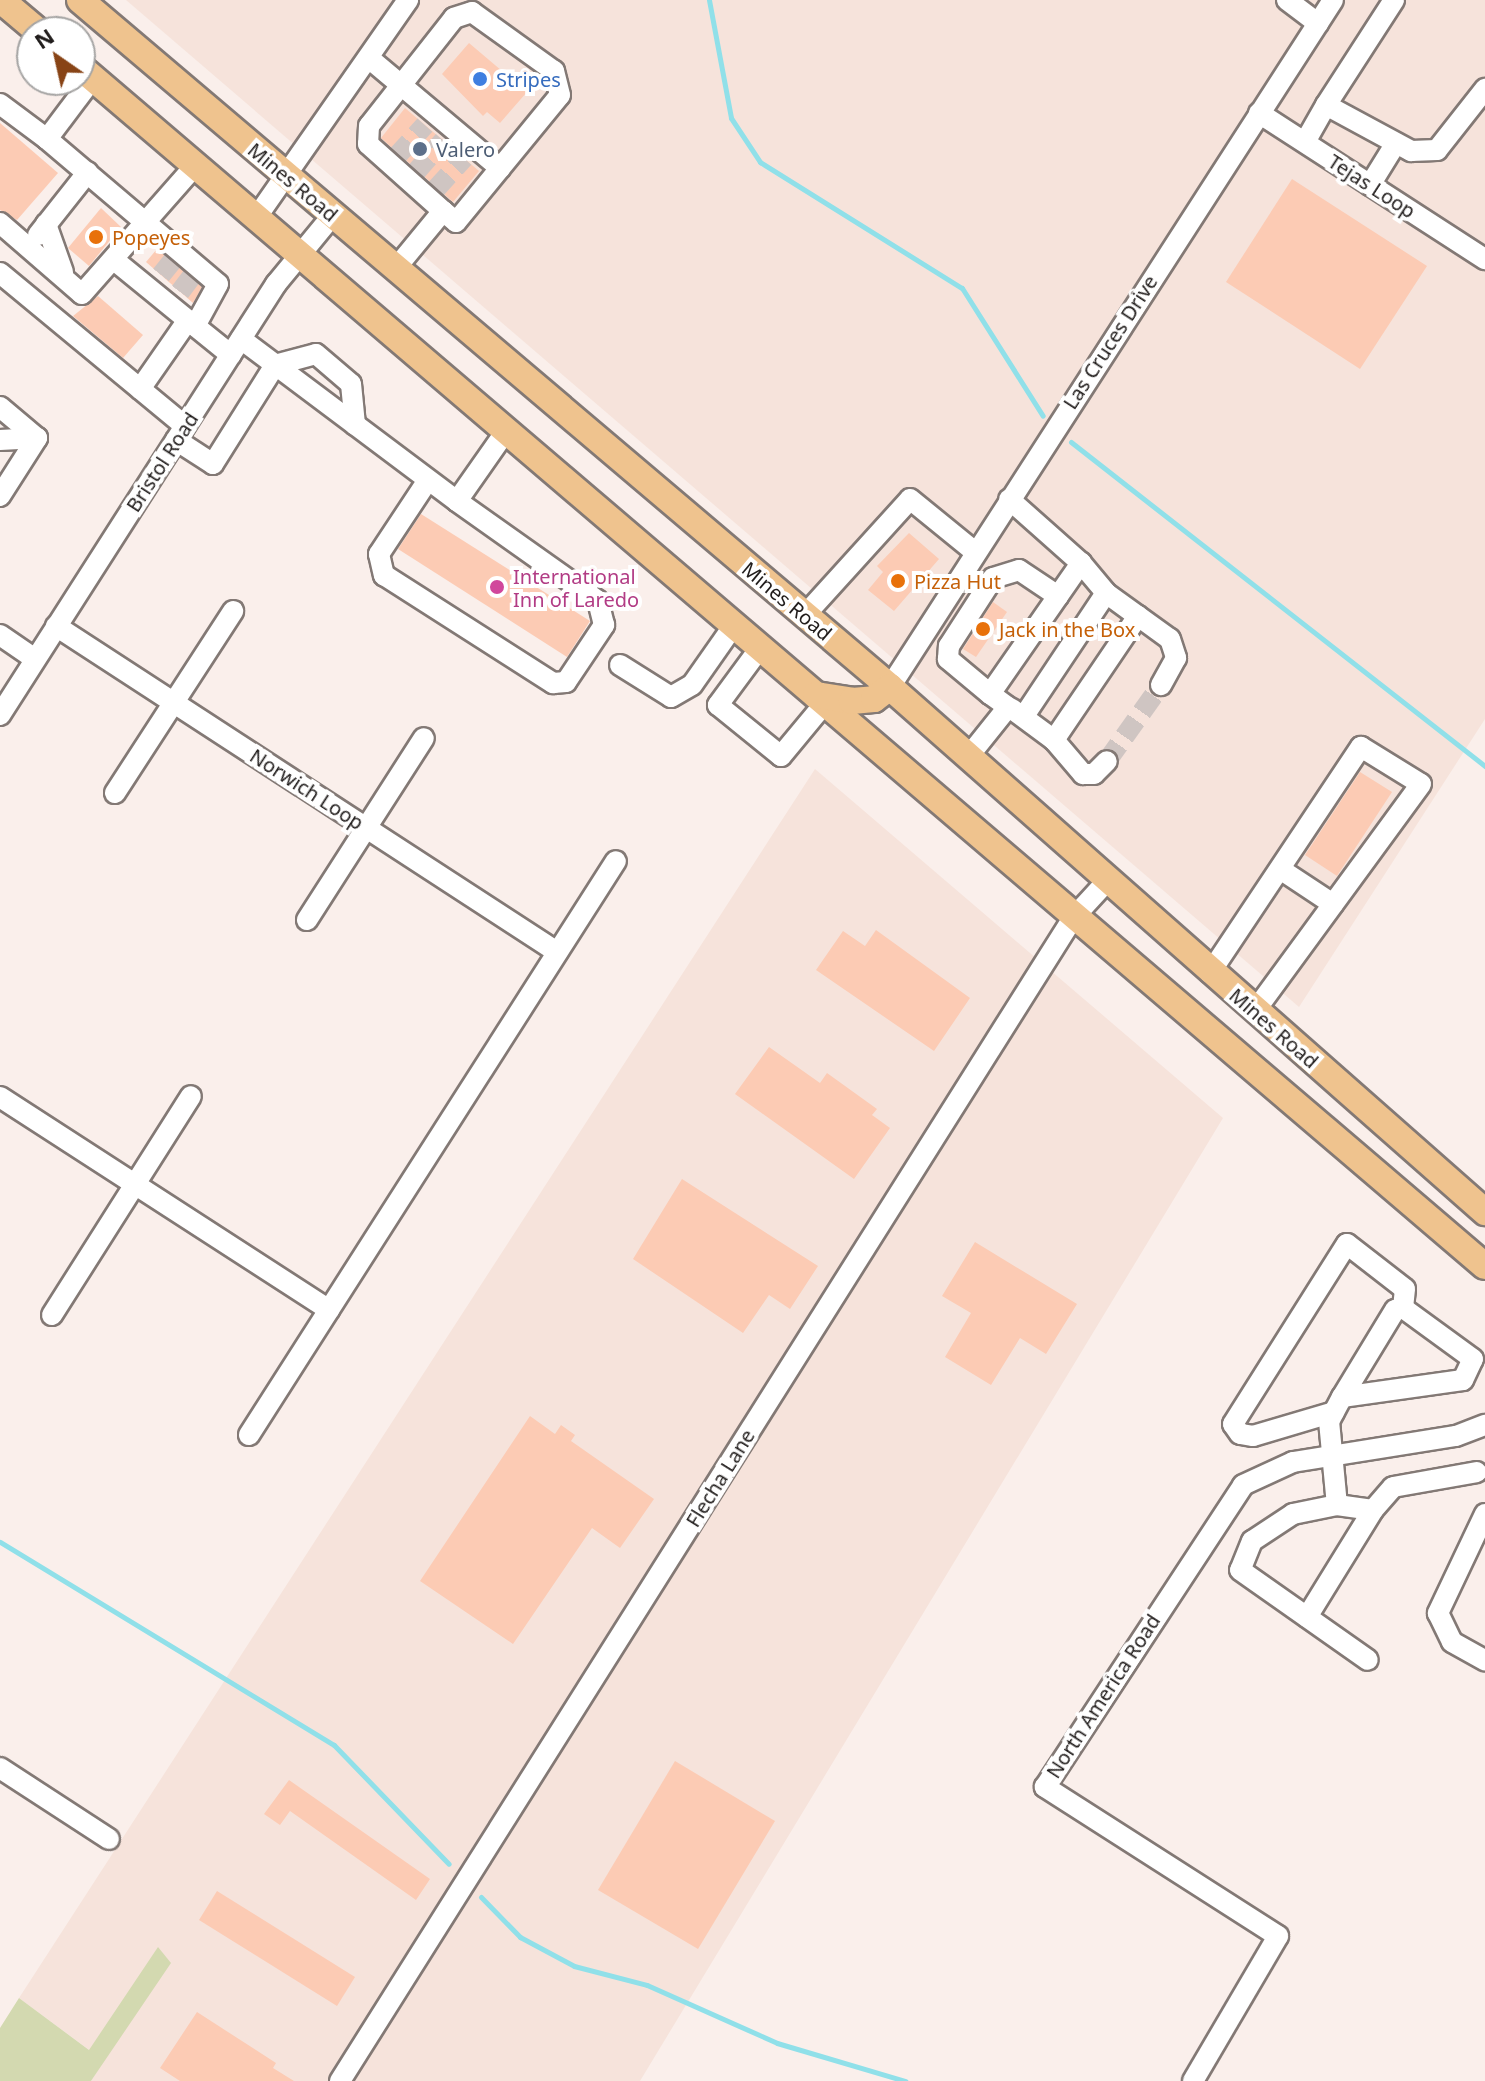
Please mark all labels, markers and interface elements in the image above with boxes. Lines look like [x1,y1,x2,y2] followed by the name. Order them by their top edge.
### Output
[16,16,96,96] north arrow
[28,20,59,55] text: N
[496,67,561,91] place label: Stripes
[471,70,489,88] marker: Stripes
[436,137,495,161] place label: Valero
[243,138,343,226] street label: Mines Road
[411,140,429,158] marker: Valero
[1324,149,1420,223] street label: Tejas Loop
[112,225,190,249] place label: Popeyes
[87,228,105,246] marker: Popeyes
[1058,271,1162,413] street label: Las Cruces Drive
[121,408,203,516] street label: Bristol Road
[737,557,837,645] street label: Mines Road
[513,564,639,611] place label: International Inn of Laredo
[914,569,1001,593] place label: Pizza Hut
[889,572,907,590] marker: Pizza Hut
[488,578,506,596] marker: International Inn of Laredo
[999,617,1135,641] place label: Jack in the Box
[974,620,992,638] marker: Jack in the Box
[246,743,368,835] street label: Norwich Loop
[1225,983,1323,1073] street label: Mines Road
[681,1425,759,1531] street label: Flecha Lane
[1041,1610,1165,1782] street label: North America Road

